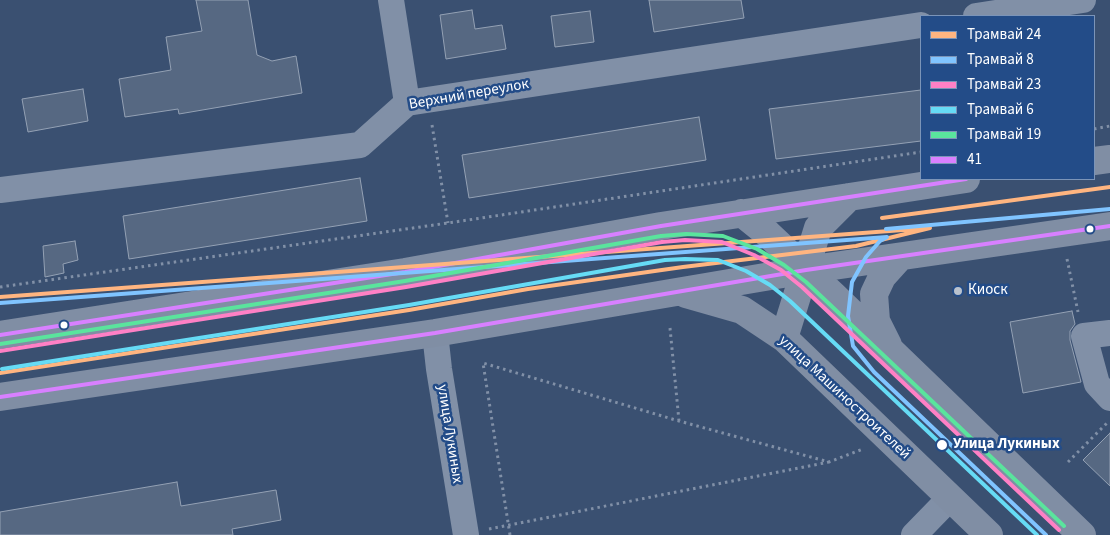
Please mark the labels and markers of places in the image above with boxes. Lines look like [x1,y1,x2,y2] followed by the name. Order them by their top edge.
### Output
[1085,224,1095,234] unlabelled marker
[968,282,1008,300] place label: Киоск
[952,285,964,297] marker: Киоск
[59,320,69,330] unlabelled marker
[953,436,1060,454] place label: Улица Лукиных
[935,438,949,452] marker: Улица Лукиных

